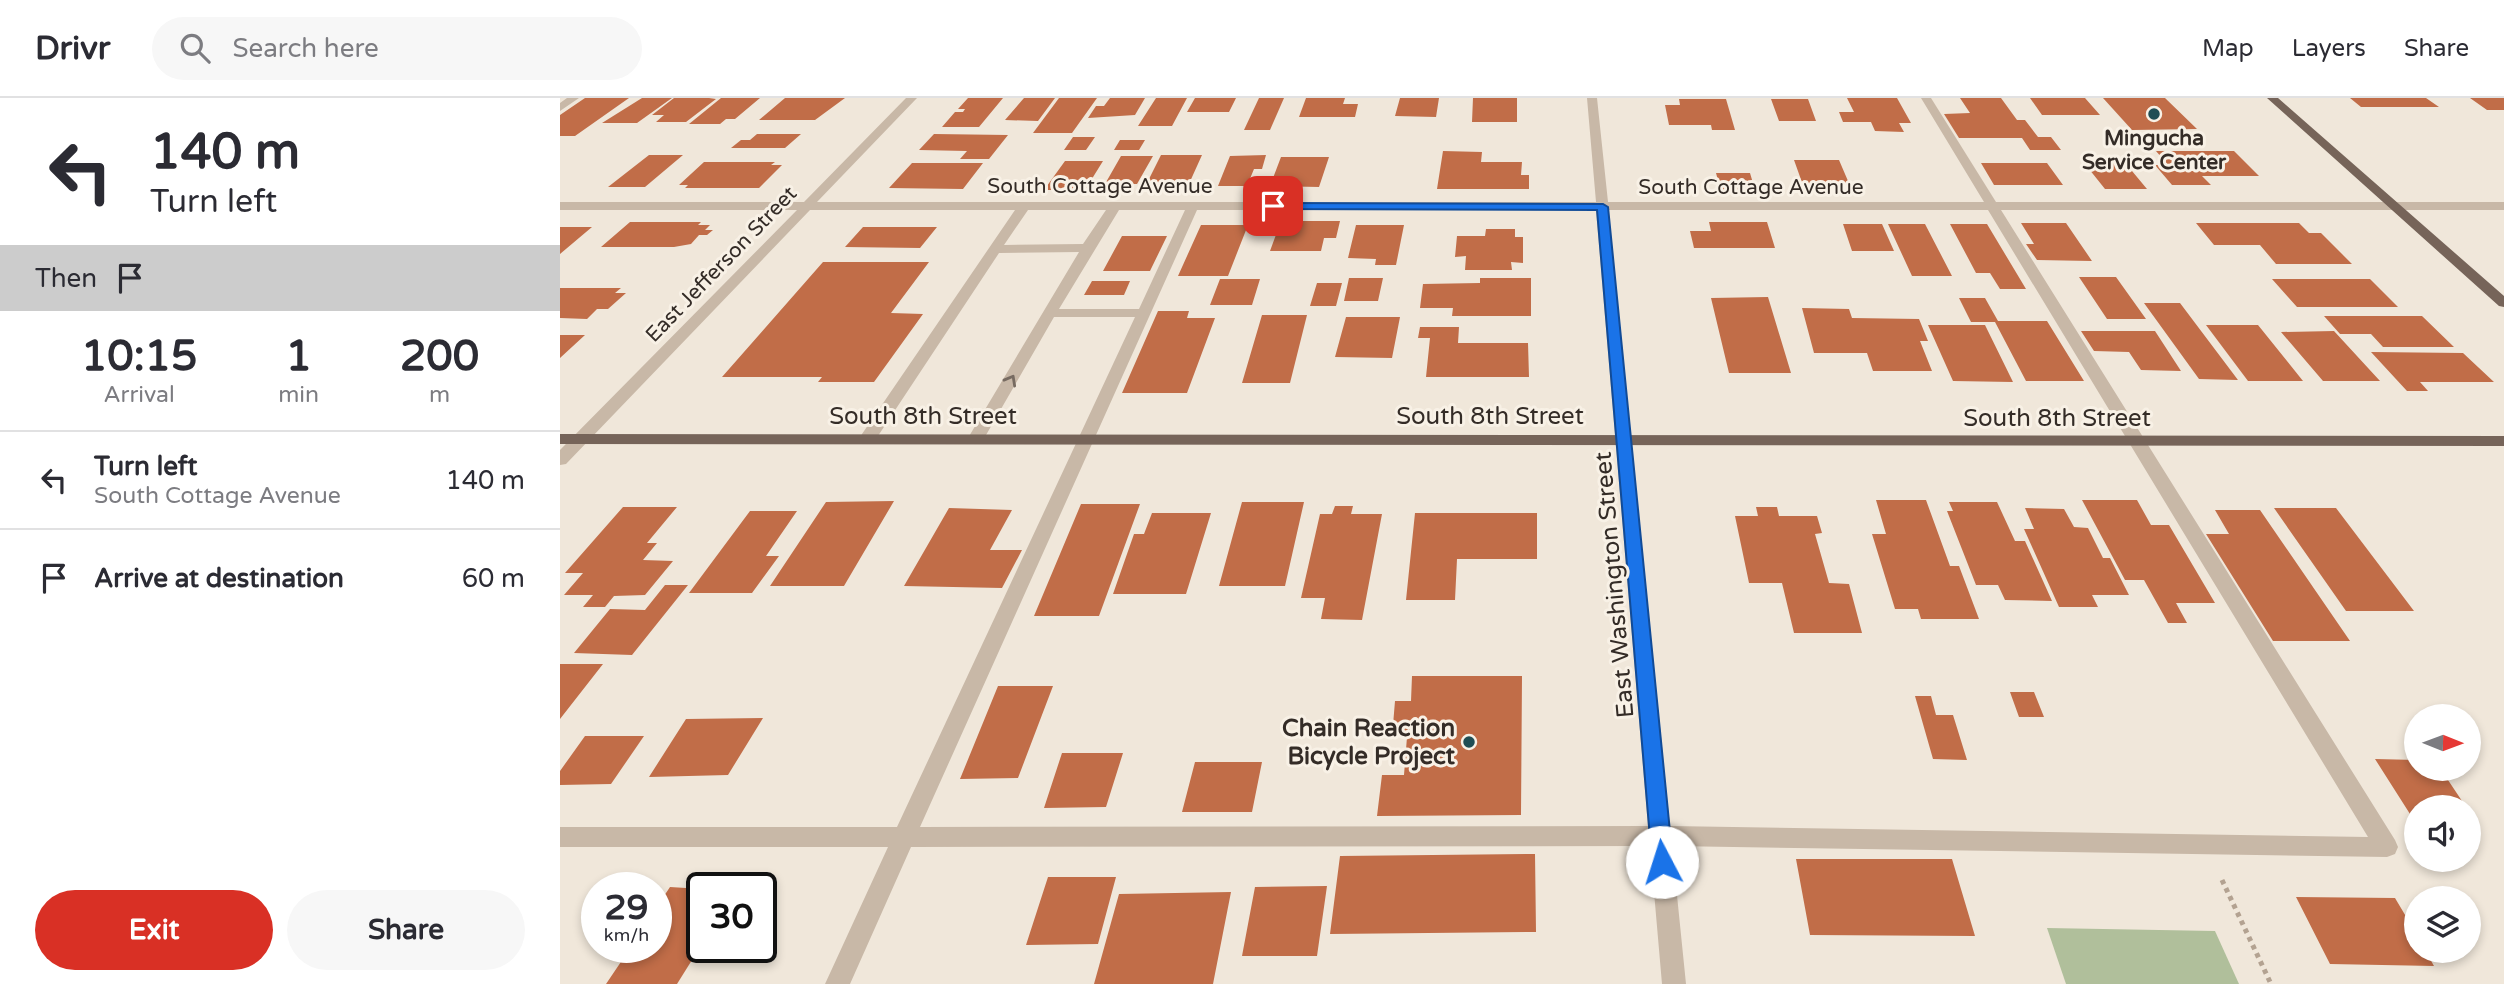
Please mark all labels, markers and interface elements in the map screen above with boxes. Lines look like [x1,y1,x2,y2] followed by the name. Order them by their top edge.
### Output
[152,17,642,80] search box
[35,29,110,68] text: Drivr
[176,29,214,67] icon: search
[232,33,379,64] text: Search here
[2202,34,2254,63] text: Map
[2292,34,2366,63] text: Layers
[2404,34,2469,63] text: Share
[2146,106,2162,122] marker: Mingucha Service Center
[150,123,300,182] text: 140 m
[35,126,126,217] icon: left
[2082,126,2227,175] place label: Mingucha Service Center
[987,174,1213,199] street label: South Cottage Avenue
[1638,175,1864,200] street label: South Cottage Avenue
[1243,176,1303,236] pin
[641,181,802,347] street label: East Jefferson Street
[150,183,277,221] text: Turn left
[1254,187,1292,225] icon: arrive
[111,259,149,297] icon: arrive
[35,263,97,294] text: Then
[81,331,197,382] text: 10:15
[285,331,312,382] text: 1
[400,331,479,382] text: 200
[1003,375,1016,387] one-way arrow
[104,381,175,409] text: Arrival
[278,381,319,409] text: min
[429,381,450,409] text: m
[829,402,1017,431] street label: South 8th Street
[1396,402,1584,431] street label: South 8th Street
[1963,404,2151,433] street label: South 8th Street
[94,451,197,482] text: Turn left
[1588,451,1641,719] street label: East Washington Street
[35,461,73,499] icon: left
[445,465,525,496] text: 140 m
[94,482,341,510] text: South Cottage Avenue
[35,559,73,597] icon: arrive
[94,563,344,594] text: Arrive at destination
[462,563,525,594] text: 60 m
[2404,704,2482,780] north arrow
[2404,704,2481,963] map controls
[1282,714,1456,771] place label: Chain Reaction Bicycle Project
[1461,734,1477,750] marker: Chain Reaction Bicycle Project
[2404,795,2481,872] button: sound
[1625,825,1699,899] position arrow
[686,872,777,963] speed limit sign: 30
[2404,886,2481,963] button: layers
[605,887,648,929] text: 29
[35,890,273,970] button: Exit
[287,890,525,970] button: Share
[604,924,649,946] text: km/h

